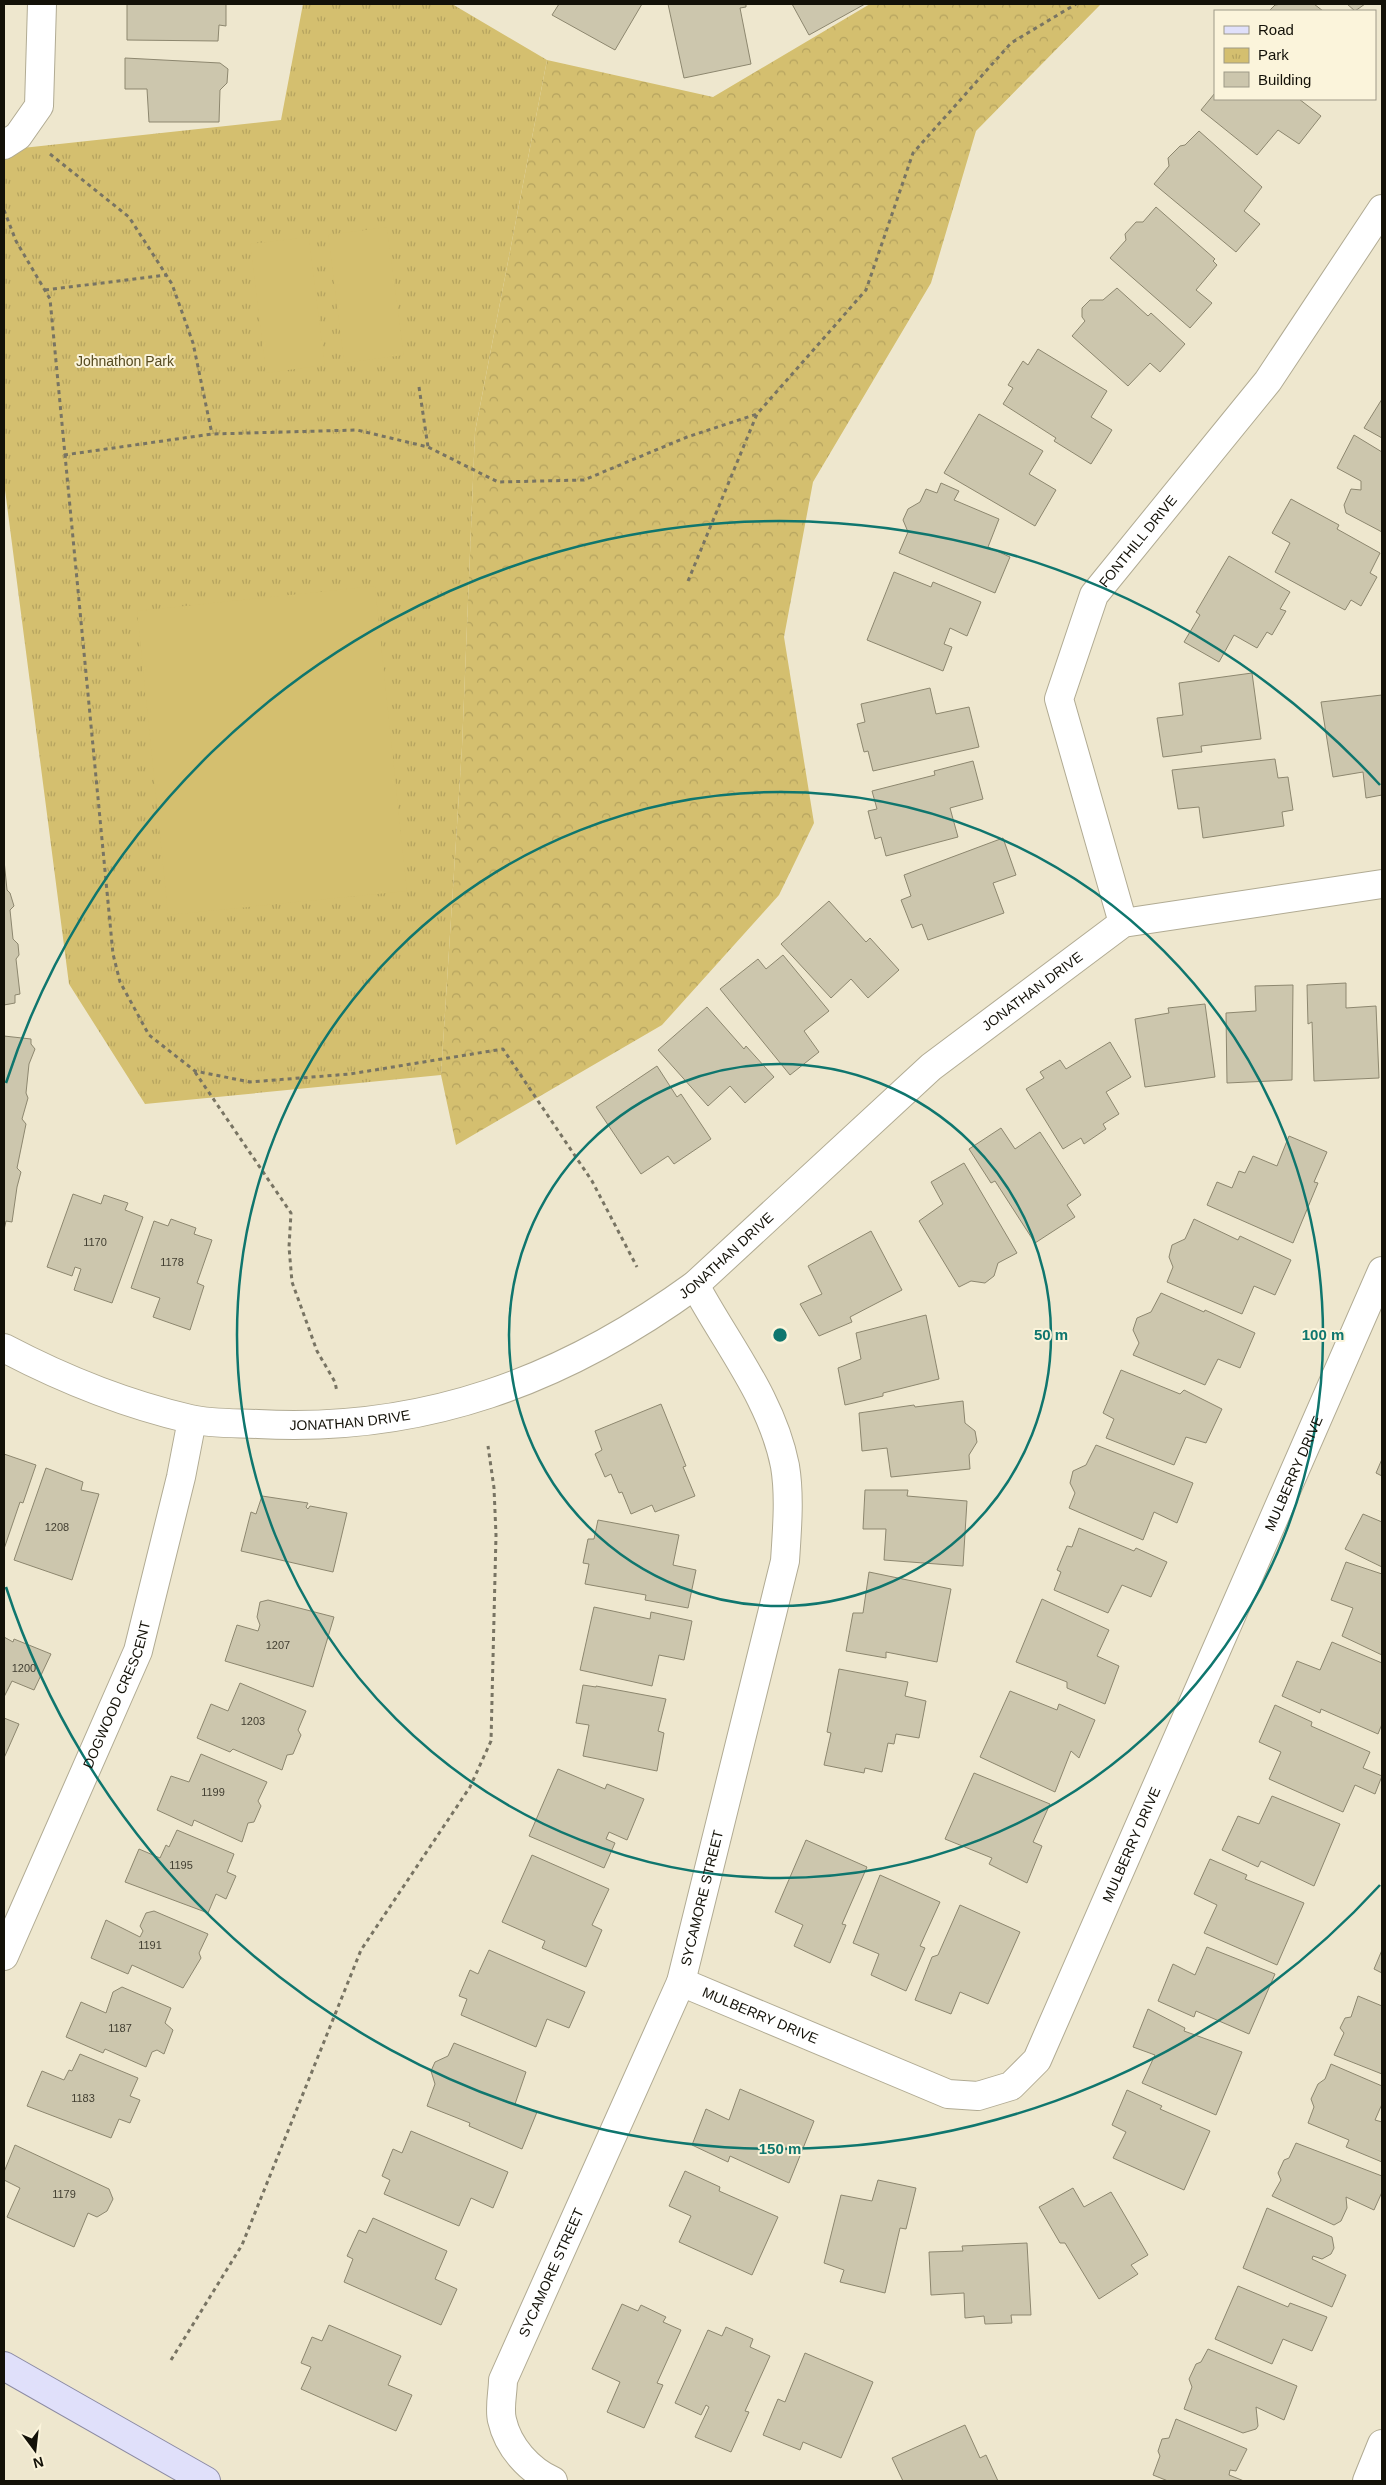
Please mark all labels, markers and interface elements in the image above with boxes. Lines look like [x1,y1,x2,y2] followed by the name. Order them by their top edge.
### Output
[1214,10,1376,100] legend
[1258,21,1294,38] text: Road
[1258,46,1289,63] text: Park
[1258,71,1311,88] text: Building
[76,353,175,369] park label: Johnathon Park
[1096,492,1180,590] street label: FONTHILL DRIVE
[979,948,1086,1034] street label: JONATHAN DRIVE
[676,1209,776,1302] street label: JONATHAN DRIVE
[83,1236,107,1248] house number: 1170
[160,1256,184,1268] house number: 1178
[771,1326,789,1344] centre of rings
[1034,1326,1068,1343] text: 50 m
[1302,1326,1344,1343] text: 100 m
[289,1406,411,1433] street label: JONATHAN DRIVE
[1261,1413,1326,1534] street label: MULBERRY DRIVE
[45,1521,69,1533] house number: 1208
[80,1619,153,1771] street label: DOGWOOD CRESCENT
[266,1639,290,1651] house number: 1207
[12,1662,36,1674] house number: 1200
[241,1715,265,1727] house number: 1203
[1099,1785,1163,1905] street label: MULBERRY DRIVE
[201,1786,225,1798] house number: 1199
[677,1828,726,1967] street label: SYCAMORE STREET
[169,1859,193,1871] house number: 1195
[138,1939,162,1951] house number: 1191
[700,1984,821,2047] street label: MULBERRY DRIVE
[108,2022,132,2034] house number: 1187
[71,2092,95,2104] house number: 1183
[759,2140,801,2157] text: 150 m
[52,2188,76,2200] house number: 1179
[515,2205,587,2339] street label: SYCAMORE STREET
[10,2425,60,2475] north arrow
[31,2454,45,2472] text: N

